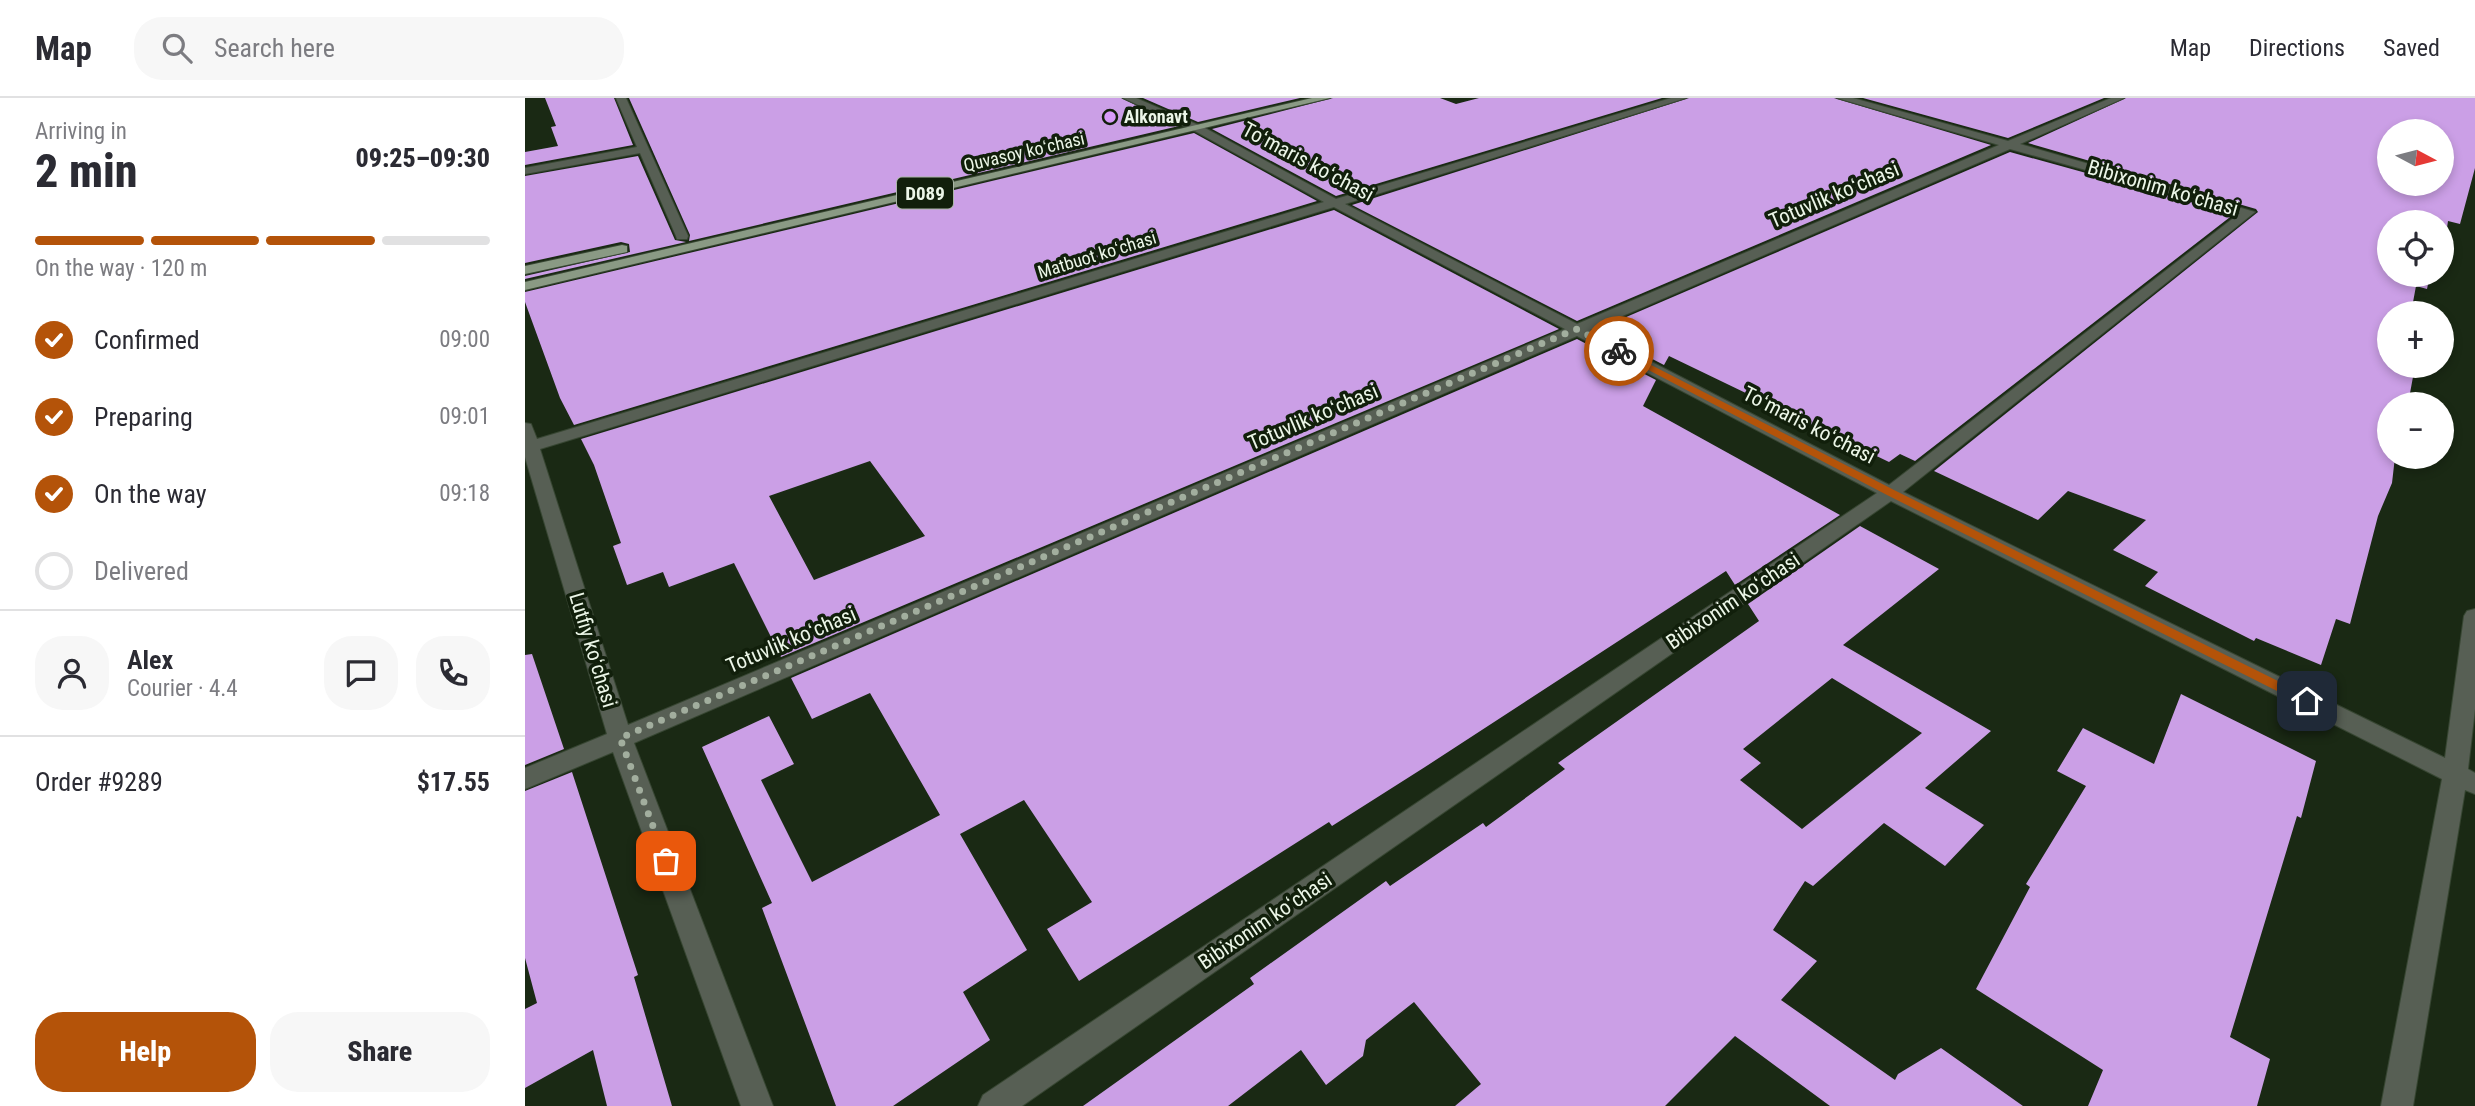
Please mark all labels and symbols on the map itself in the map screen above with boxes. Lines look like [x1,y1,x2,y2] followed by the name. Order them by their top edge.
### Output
[1124,106,1188,127] place label: Alkonavt
[1102,109,1118,125] marker: Alkonavt
[1238,117,1378,207] street label: Toʻmaris koʻchasi
[2377,119,2453,196] north arrow
[961,127,1086,176] street label: Quvasoy koʻchasi
[2085,155,2241,221] street label: Bibixonim koʻchasi
[1765,157,1903,233] street label: Totuvlik koʻchasi
[897,178,953,208] road number: D089
[1035,227,1159,283] street label: Matbuot koʻchasi
[1584,316,1654,386] courier
[1244,379,1382,455] street label: Totuvlik koʻchasi
[1739,381,1879,469] street label: Toʻmaris koʻchasi
[1662,548,1804,654] street label: Bibixonim koʻchasi
[564,590,622,710] street label: Lutfiy koʻchasi
[722,602,860,678] street label: Totuvlik koʻchasi
[2277,671,2337,731] pin
[636,831,696,891] pin
[1194,868,1336,974] street label: Bibixonim koʻchasi

